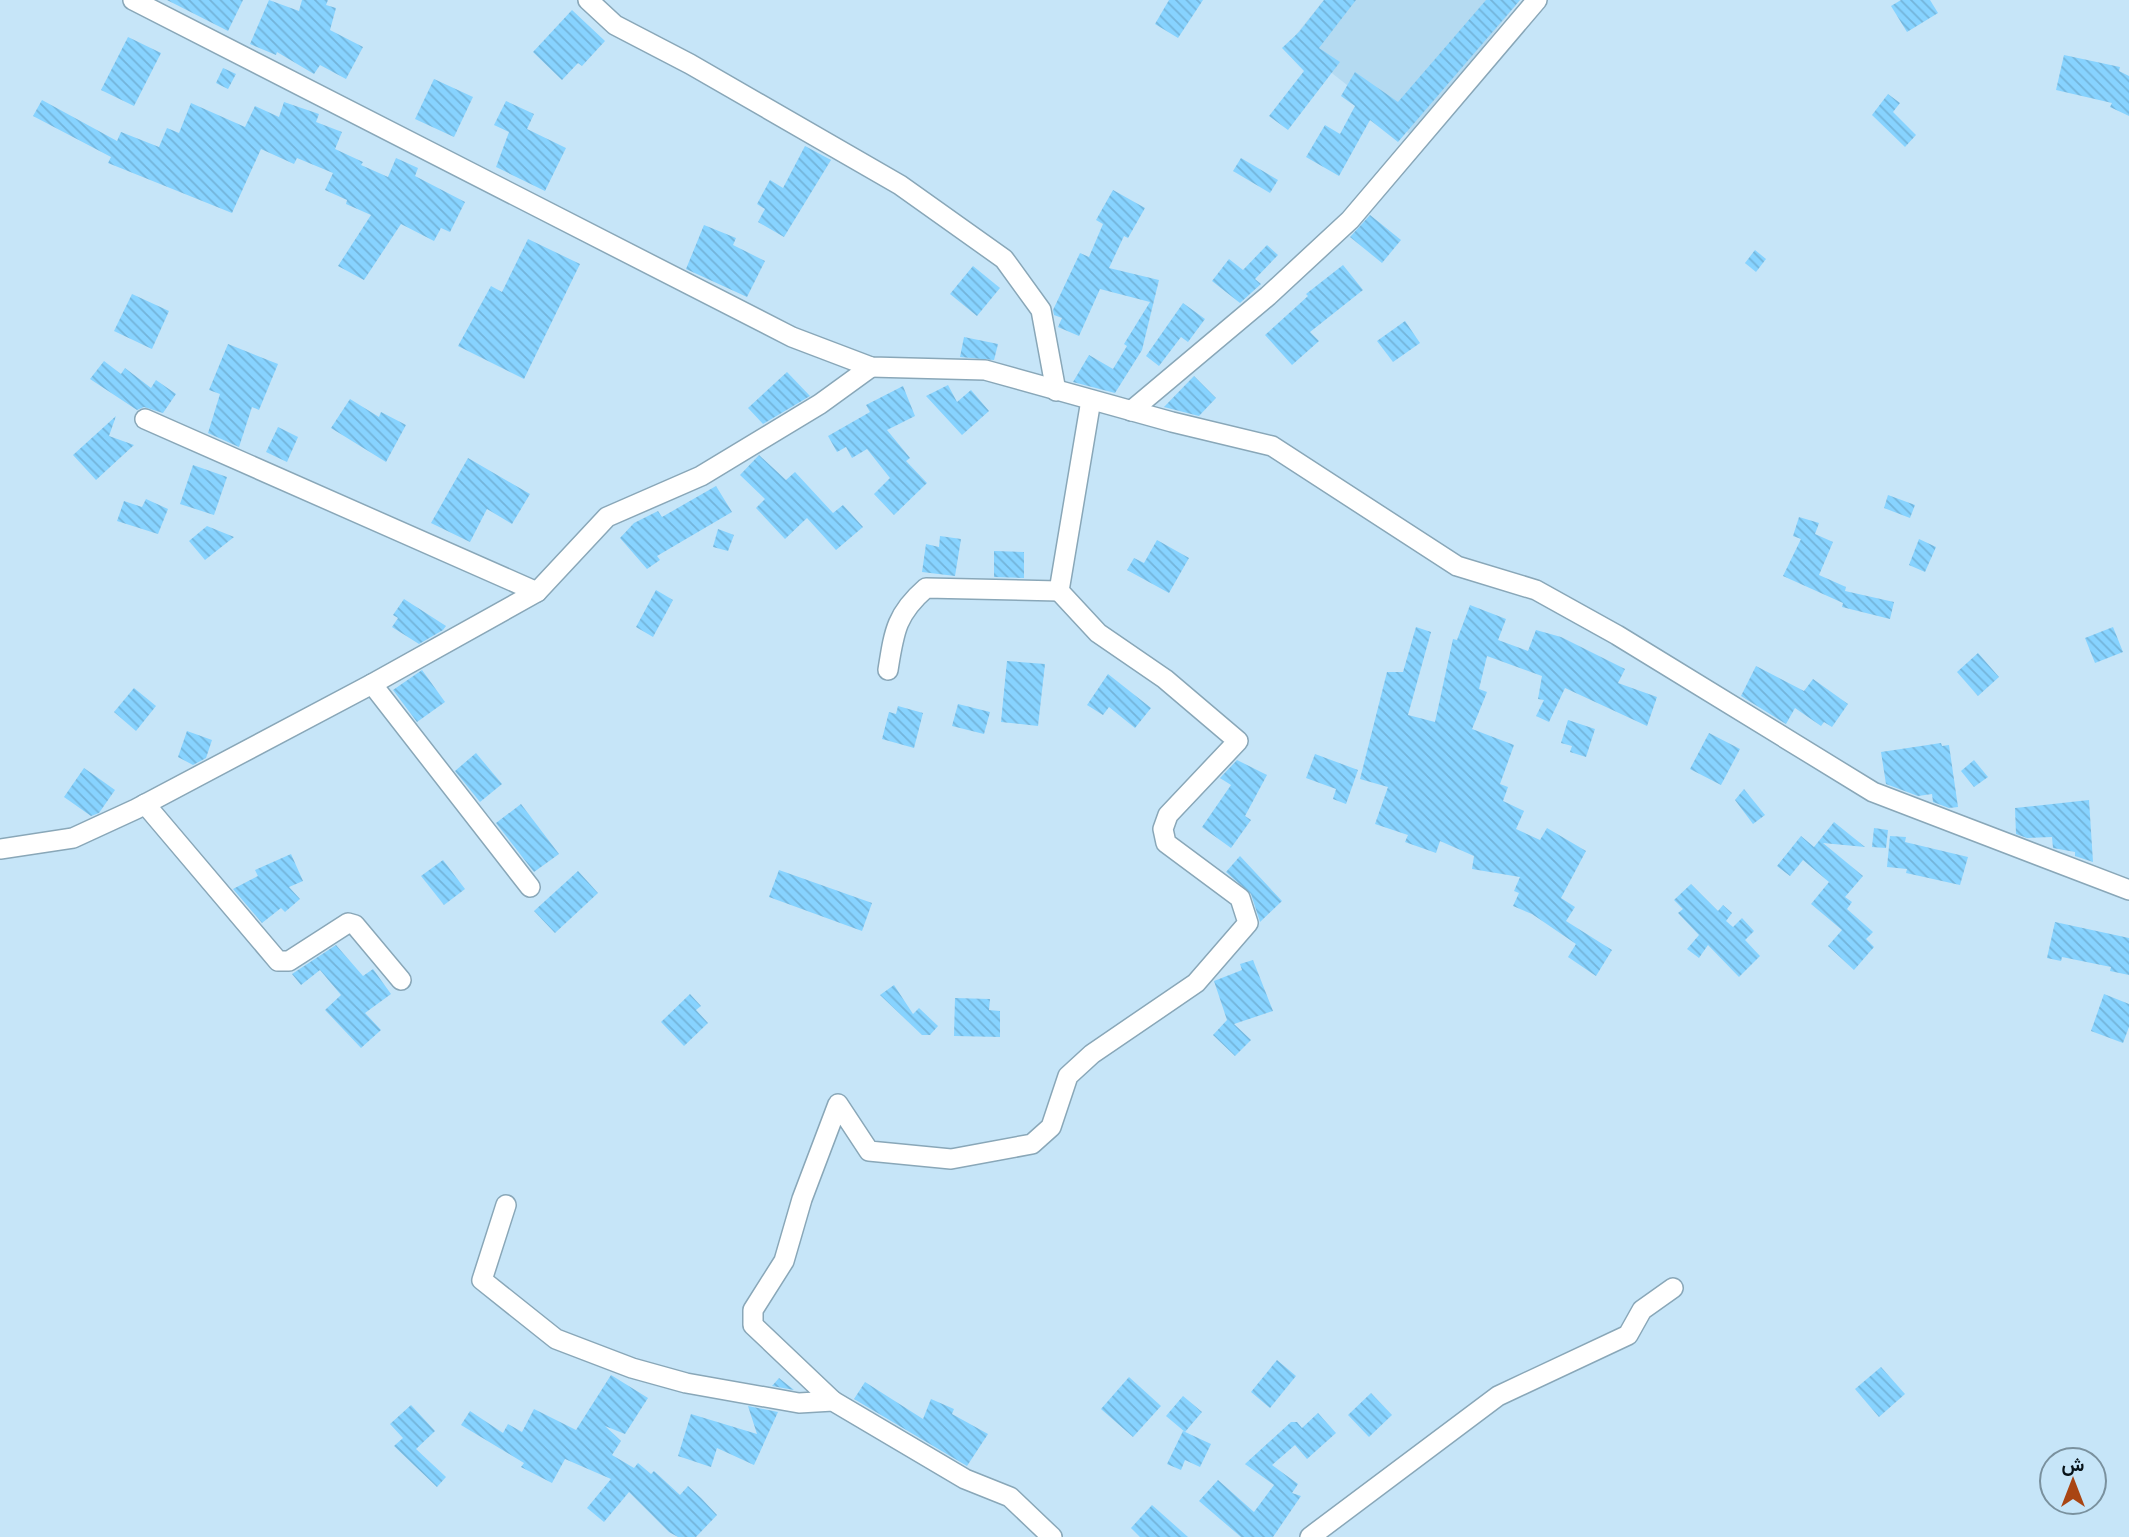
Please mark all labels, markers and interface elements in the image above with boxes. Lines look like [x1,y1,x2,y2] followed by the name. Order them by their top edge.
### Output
[2038,1446,2108,1516] north arrow
[2062,1451,2085,1477] text: ش

